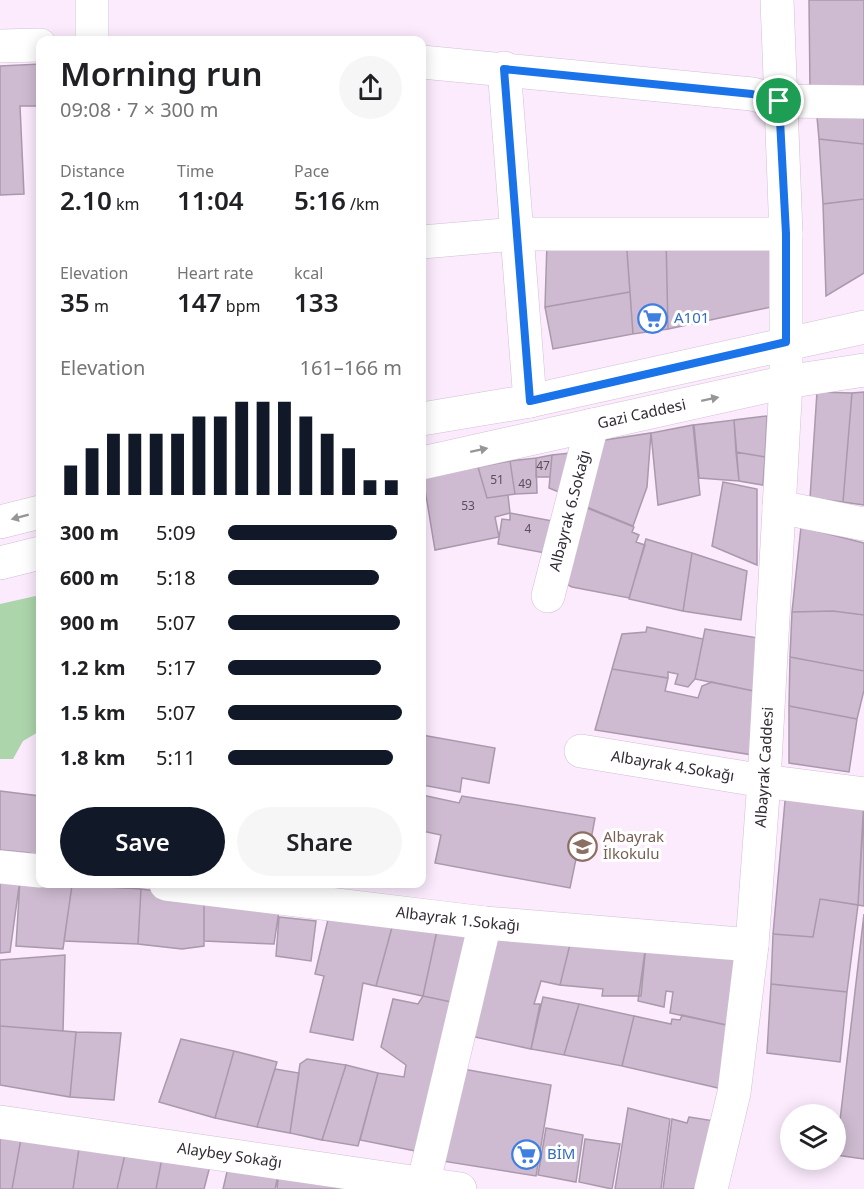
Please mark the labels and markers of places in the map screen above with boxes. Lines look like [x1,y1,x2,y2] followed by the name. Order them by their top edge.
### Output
[753,75,804,126] pin
[637,302,669,334] supermarket icon: A101
[674,307,709,327] place label: A101
[603,826,664,863] place label: Albayrak İlkokulu
[566,830,598,862] school or university icon: Albayrak İlkokulu
[510,1138,542,1170] supermarket icon: BİM
[547,1143,575,1163] place label: BİM

